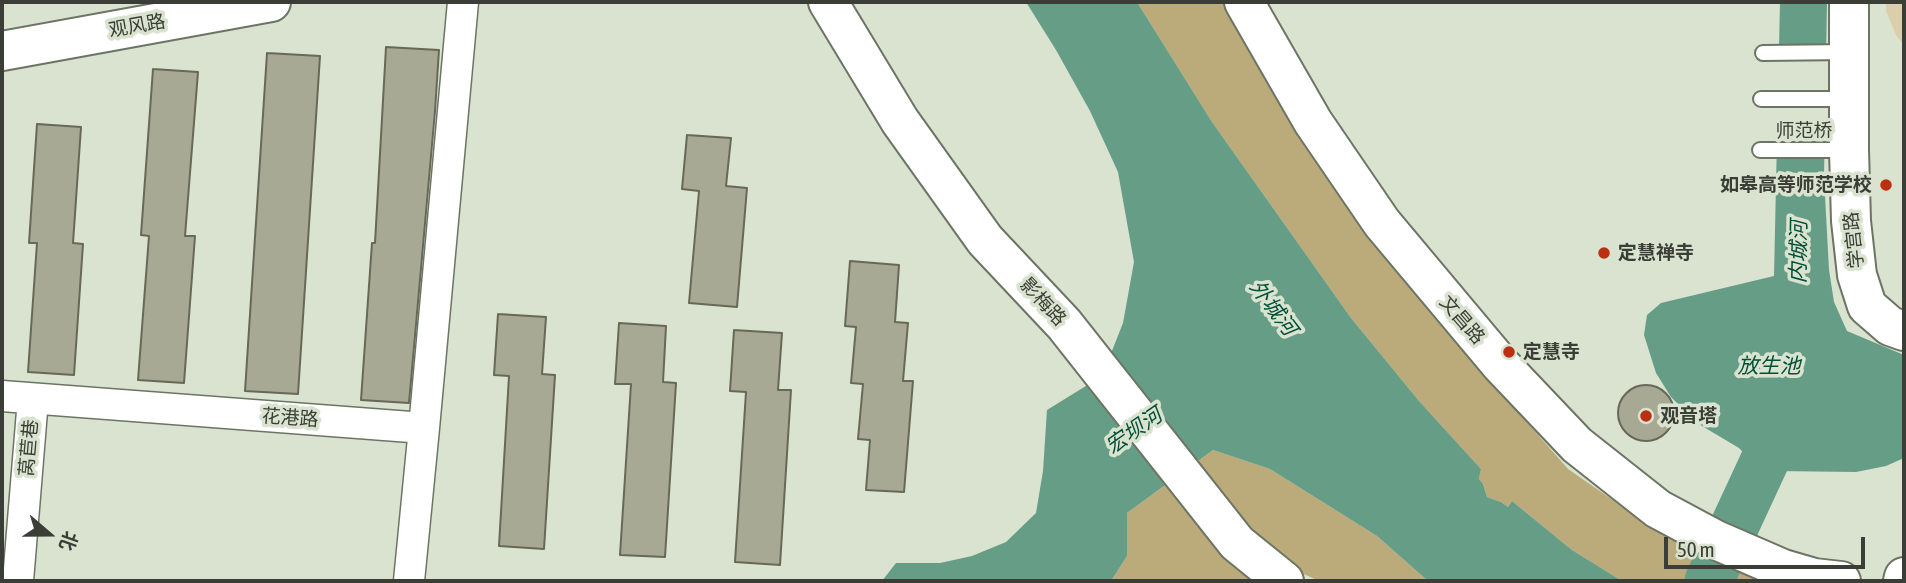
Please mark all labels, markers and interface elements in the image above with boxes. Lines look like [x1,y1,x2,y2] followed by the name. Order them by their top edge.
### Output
[107,10,167,42] street label: 观风路
[1776,120,1832,142] street label: 师范桥
[1720,174,1872,196] place label: 如皋高等师范学校
[1878,177,1894,193] marker: 如皋高等师范学校
[1840,210,1868,270] street label: 学宫路
[1786,220,1812,284] water label: 内城河
[1618,242,1694,264] place label: 定慧禅寺
[1596,245,1612,261] marker: 定慧禅寺
[1015,273,1071,331] street label: 影梅路
[1244,275,1302,341] water label: 外城河
[1435,291,1489,349] street label: 文昌路
[1523,341,1580,363] place label: 定慧寺
[1501,344,1517,360] marker: 定慧寺
[1738,353,1800,379] water label: 放生池
[1101,403,1167,459] water label: 宏坝河
[261,405,319,431] street label: 花港路
[1660,405,1717,427] place label: 观音塔
[1638,408,1654,424] marker: 观音塔
[15,419,43,477] street label: 莴苣巷
[14,499,84,569] north arrow
[1668,524,1869,568] scale bar
[55,528,82,554] text: 北
[1677,537,1715,561] text: 50 m

